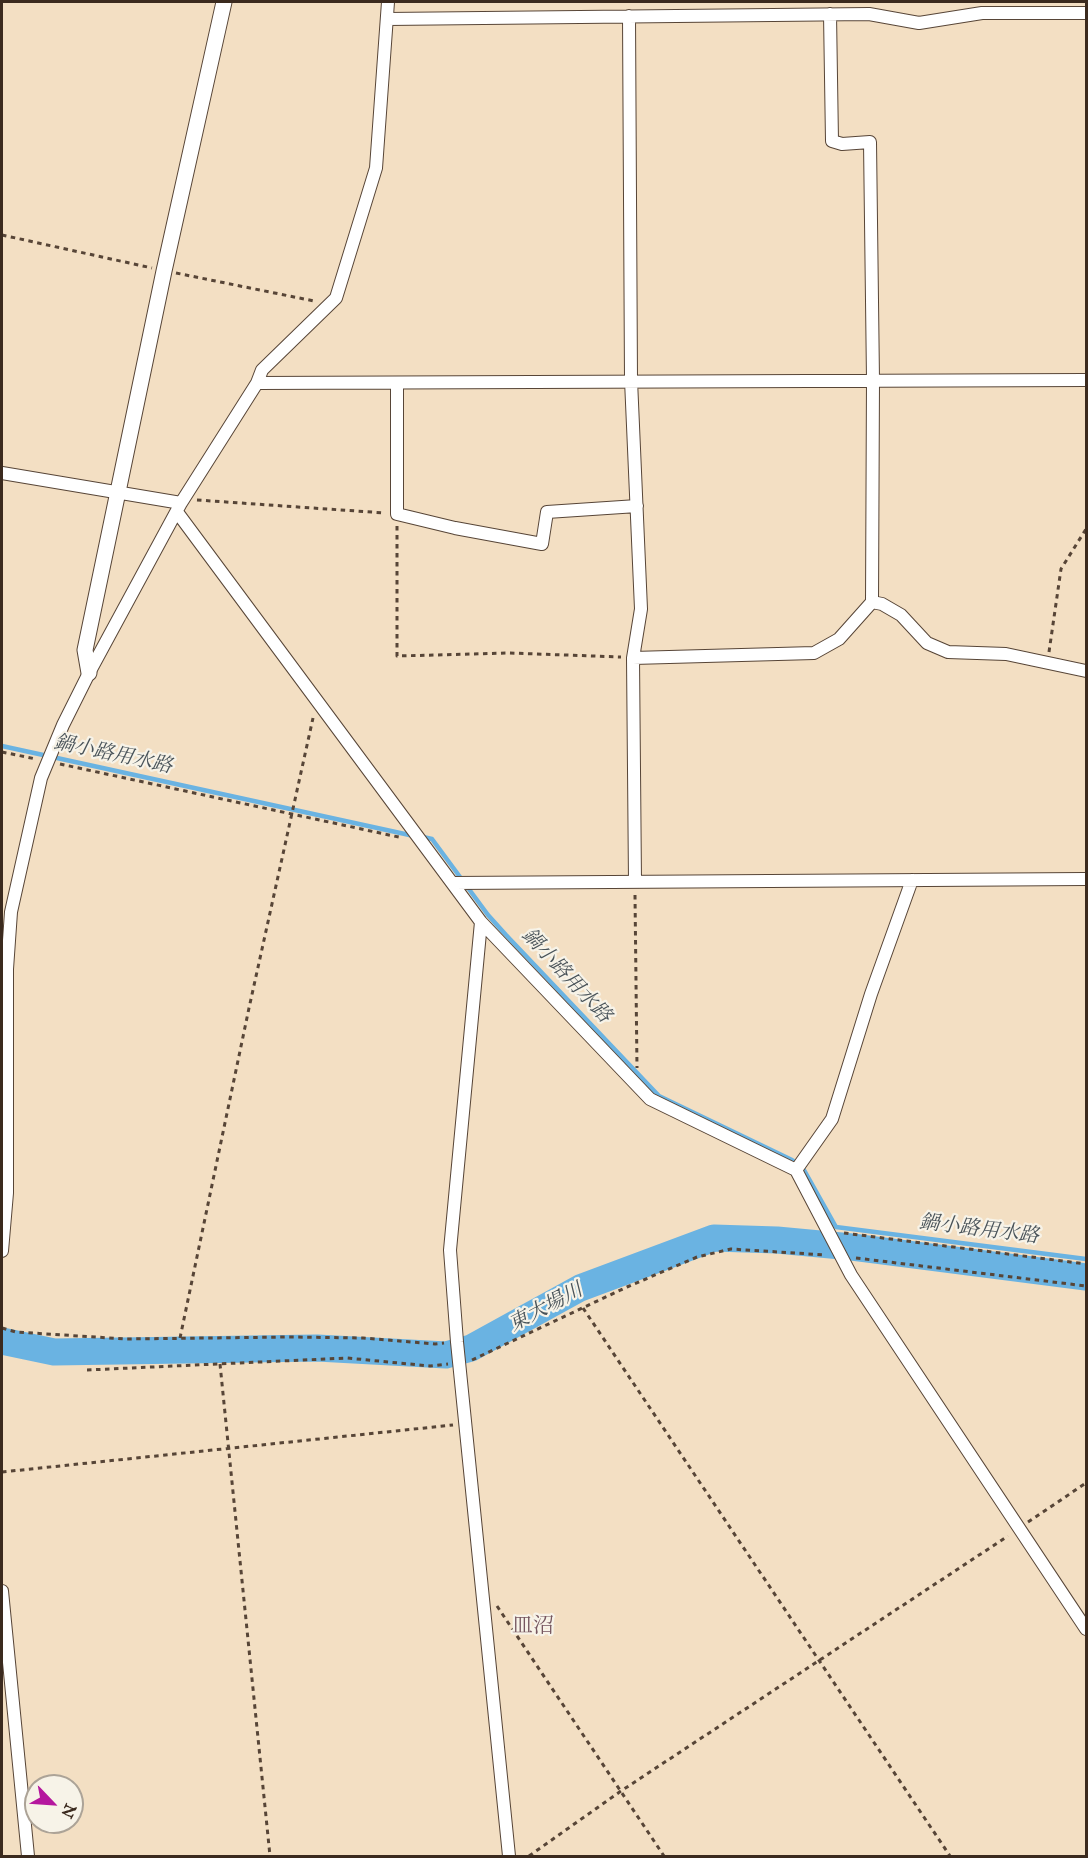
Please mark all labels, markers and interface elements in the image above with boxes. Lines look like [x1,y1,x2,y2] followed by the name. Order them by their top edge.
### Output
[52,731,174,779] water label: 鍋小路用水路
[516,924,616,1028] water label: 鍋小路用水路
[918,1211,1040,1249] water label: 鍋小路用水路
[505,1279,587,1337] water label: 東大場川
[512,1614,554,1640] district label: 皿沼
[24,1774,84,1834] north arrow
[57,1801,80,1821] text: N

